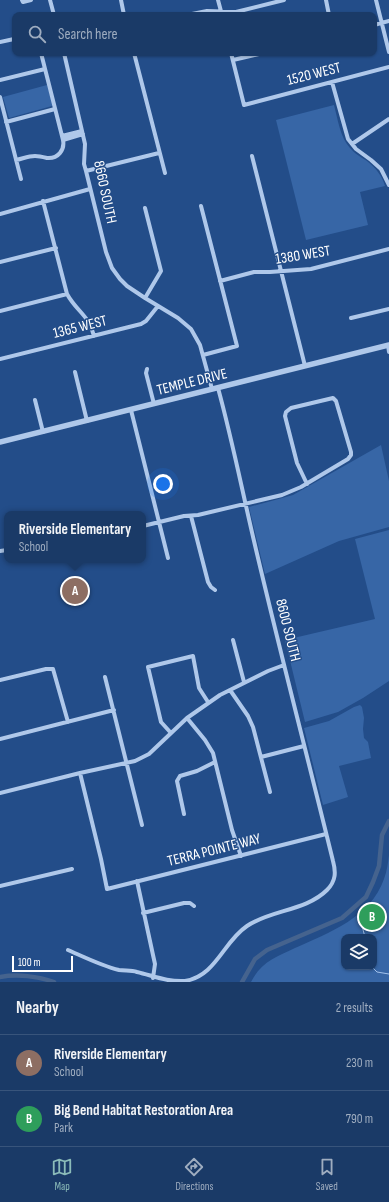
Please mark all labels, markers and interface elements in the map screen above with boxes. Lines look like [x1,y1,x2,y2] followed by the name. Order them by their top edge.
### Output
[12,12,377,56] search box
[26,23,48,45] icon: search
[58,25,118,44] text: Search here
[285,58,343,90] street label: 1520 WEST
[89,159,121,225] street label: 8660 SOUTH
[274,241,332,269] street label: 1380 WEST
[51,311,109,343] street label: 1365 WEST
[155,364,229,400] street label: TEMPLE DRIVE
[153,474,173,494] your location
[4,511,146,563] popup
[19,520,131,539] text: Riverside Elementary
[19,539,48,555] text: School
[62,576,88,606] pin: A
[271,597,305,663] street label: 8600 SOUTH
[165,829,263,871] street label: TERRA POINTE WAY
[359,902,385,932] pin: B
[341,934,377,970] map controls
[341,934,377,970] button: layers
[12,954,73,973] scale bar
[18,956,40,969] text: 100 m
[16,998,59,1018] text: Nearby
[336,1000,373,1016] text: 2 results
[54,1045,167,1064] text: Riverside Elementary
[26,1055,32,1071] text: A
[346,1055,373,1071] text: 230 m
[54,1064,84,1080] text: School
[54,1101,233,1120] text: Big Bend Habitat Restoration Area
[26,1111,32,1127] text: B
[346,1111,373,1127] text: 790 m
[54,1120,73,1136] text: Park
[51,1156,73,1193] tab: Map
[176,1156,213,1193] tab: Directions
[316,1156,338,1193] tab: Saved

